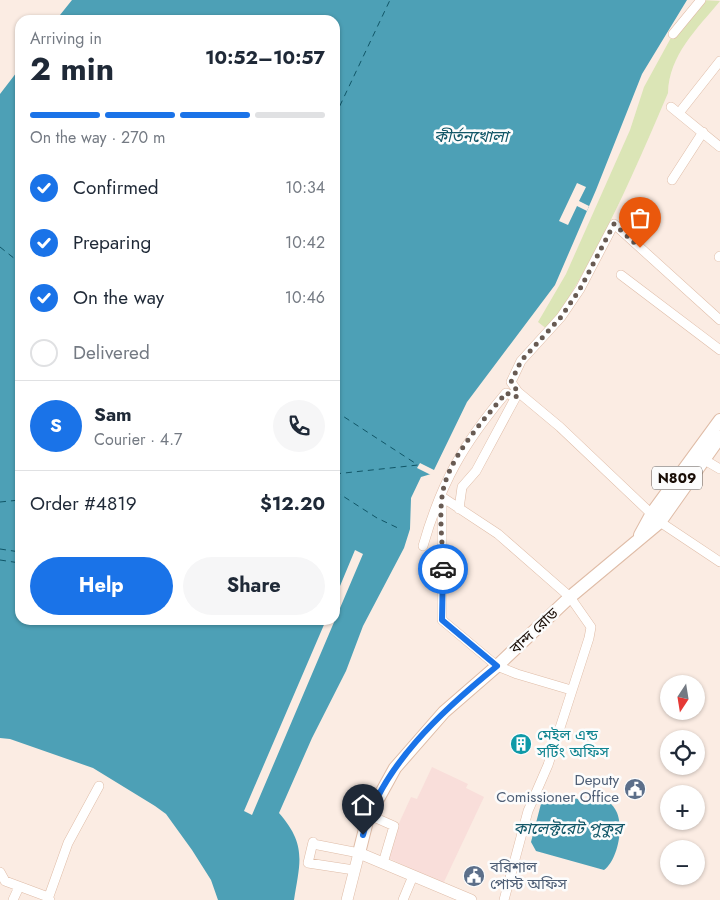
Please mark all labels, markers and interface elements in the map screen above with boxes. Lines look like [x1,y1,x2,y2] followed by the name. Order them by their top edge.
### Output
[30,27,102,50] text: Arriving in
[205,44,325,71] text: 10:52–10:57
[30,46,114,92] text: 2 min
[434,125,511,148] water label: কীর্তনখোলা
[30,126,165,149] text: On the way · 270 m
[30,174,58,202] icon: check
[73,174,159,201] text: Confirmed
[285,176,325,199] text: 10:34
[619,197,661,248] pin
[626,204,654,232] icon: bag
[30,229,58,257] icon: check
[73,229,151,256] text: Preparing
[285,231,325,254] text: 10:42
[30,284,58,312] icon: check
[73,284,164,311] text: On the way
[285,286,325,309] text: 10:46
[73,339,150,366] text: Delivered
[273,400,325,452] button: phone
[94,401,132,428] text: Sam
[50,412,62,439] text: S
[94,428,182,451] text: Courier · 4.7
[652,466,702,489] road number: N809
[30,490,137,517] text: Order #4819
[260,490,325,517] text: $12.20
[418,544,468,594] courier
[429,555,457,583] icon: car
[30,557,173,615] button: Help
[183,557,325,615] button: Share
[504,603,563,660] street label: বান্দ রোড
[660,675,705,720] north arrow
[660,675,705,885] map controls
[536,724,609,763] place label: মেইল এন্ড সর্টিং অফিস
[660,730,705,775] button: locate
[509,732,533,756] building icon: মেইল এন্ড সর্টিং অফিস
[496,769,619,808] place label: Deputy Comissioner Office
[623,777,647,801] public building icon: Deputy Comissioner Office
[342,784,384,835] pin
[660,785,705,830] button: +
[349,791,377,819] icon: home
[513,817,626,840] water label: কালেক্টরেট পুকুর
[660,840,705,885] button: −
[489,856,567,895] place label: বরিশাল পোস্ট অফিস
[462,864,486,888] public building icon: বরিশাল পোস্ট অফিস

